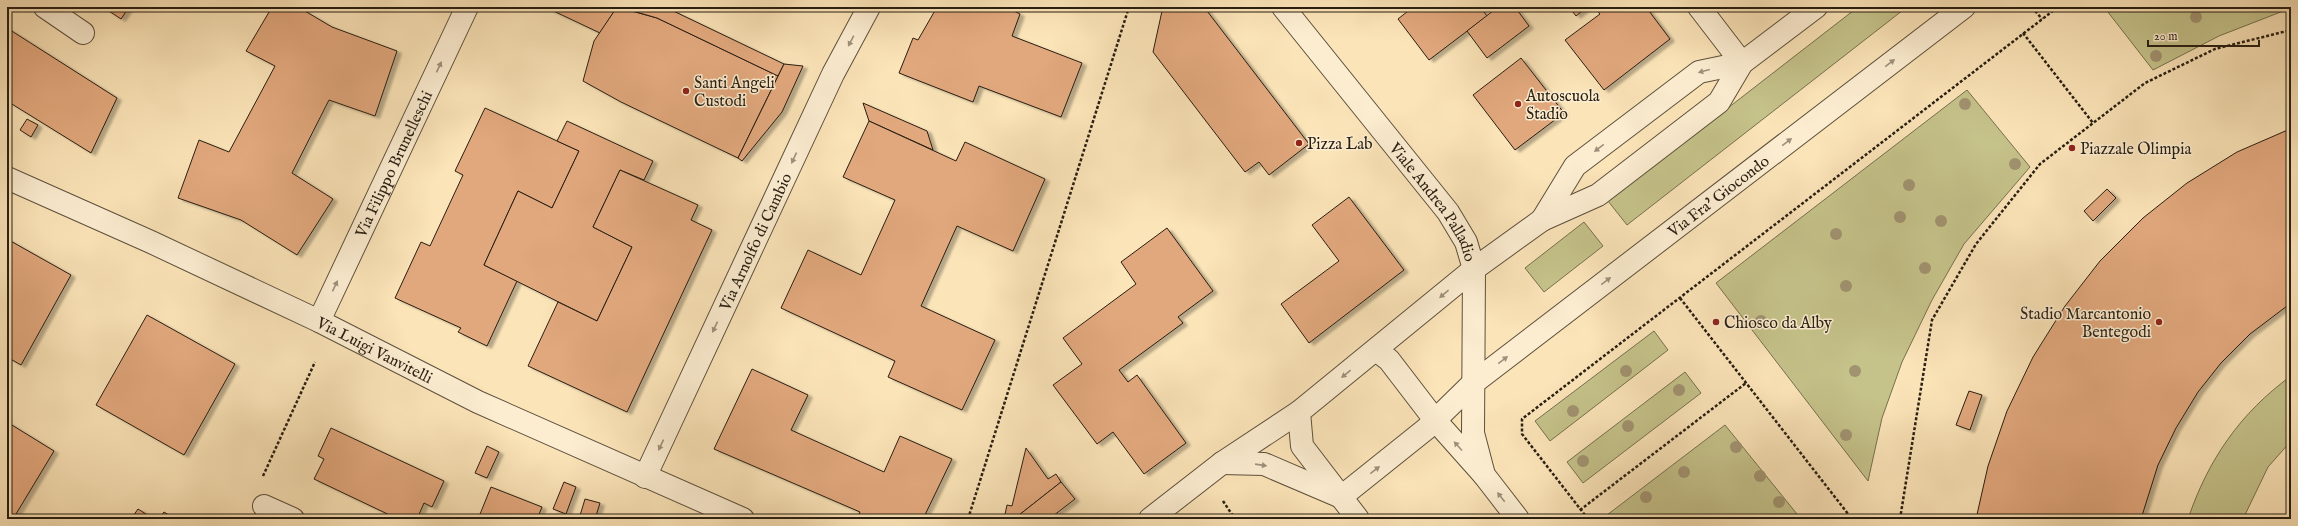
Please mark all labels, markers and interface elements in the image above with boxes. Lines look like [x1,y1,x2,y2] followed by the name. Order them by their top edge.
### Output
[2148,22,2259,48] scale bar
[2154,29,2177,44] text: 20 m
[848,36,854,47] one-way arrow
[1885,59,1896,67] one-way arrow
[436,61,442,73] one-way arrow
[1697,69,1710,75] one-way arrow
[694,74,775,112] place label: Santi Angeli Custodi
[681,86,691,96] marker: Santi Angeli Custodi
[1525,87,1600,125] place label: Autoscuola Stadio
[351,88,438,242] street label: Via Filippo Brunelleschi
[1513,99,1523,109] marker: Autoscuola Stadio
[1307,135,1373,155] place label: Pizza Lab
[1294,138,1304,148] marker: Pizza Lab
[1782,138,1793,146] one-way arrow
[1384,139,1479,265] street label: Viale Andrea Palladio
[2080,140,2191,160] place label: Piazzale Olimpia
[2067,143,2077,153] marker: Piazzale Olimpia
[1594,144,1605,152] one-way arrow
[1664,152,1774,243] street label: Via Fra' Giocondo
[791,153,797,164] one-way arrow
[716,170,798,315] street label: Via Arnolfo di Cambio
[1601,277,1612,285] one-way arrow
[332,280,338,291] one-way arrow
[1439,289,1450,298] one-way arrow
[2020,305,2151,343] place label: Stadio Marcantonio Bentegodi
[312,313,435,389] street label: Via Luigi Vanvitelli
[1724,314,1832,334] place label: Chiosco da Alby
[1711,317,1721,327] marker: Chiosco da Alby
[2154,317,2164,327] marker: Stadio Marcantonio Bentegodi
[712,321,718,333] one-way arrow
[1498,356,1509,364] one-way arrow
[1340,370,1351,378] one-way arrow
[658,439,664,450] one-way arrow
[1453,441,1463,451] one-way arrow
[1255,461,1267,468] one-way arrow
[1369,466,1380,474] one-way arrow
[1497,492,1505,503] one-way arrow

